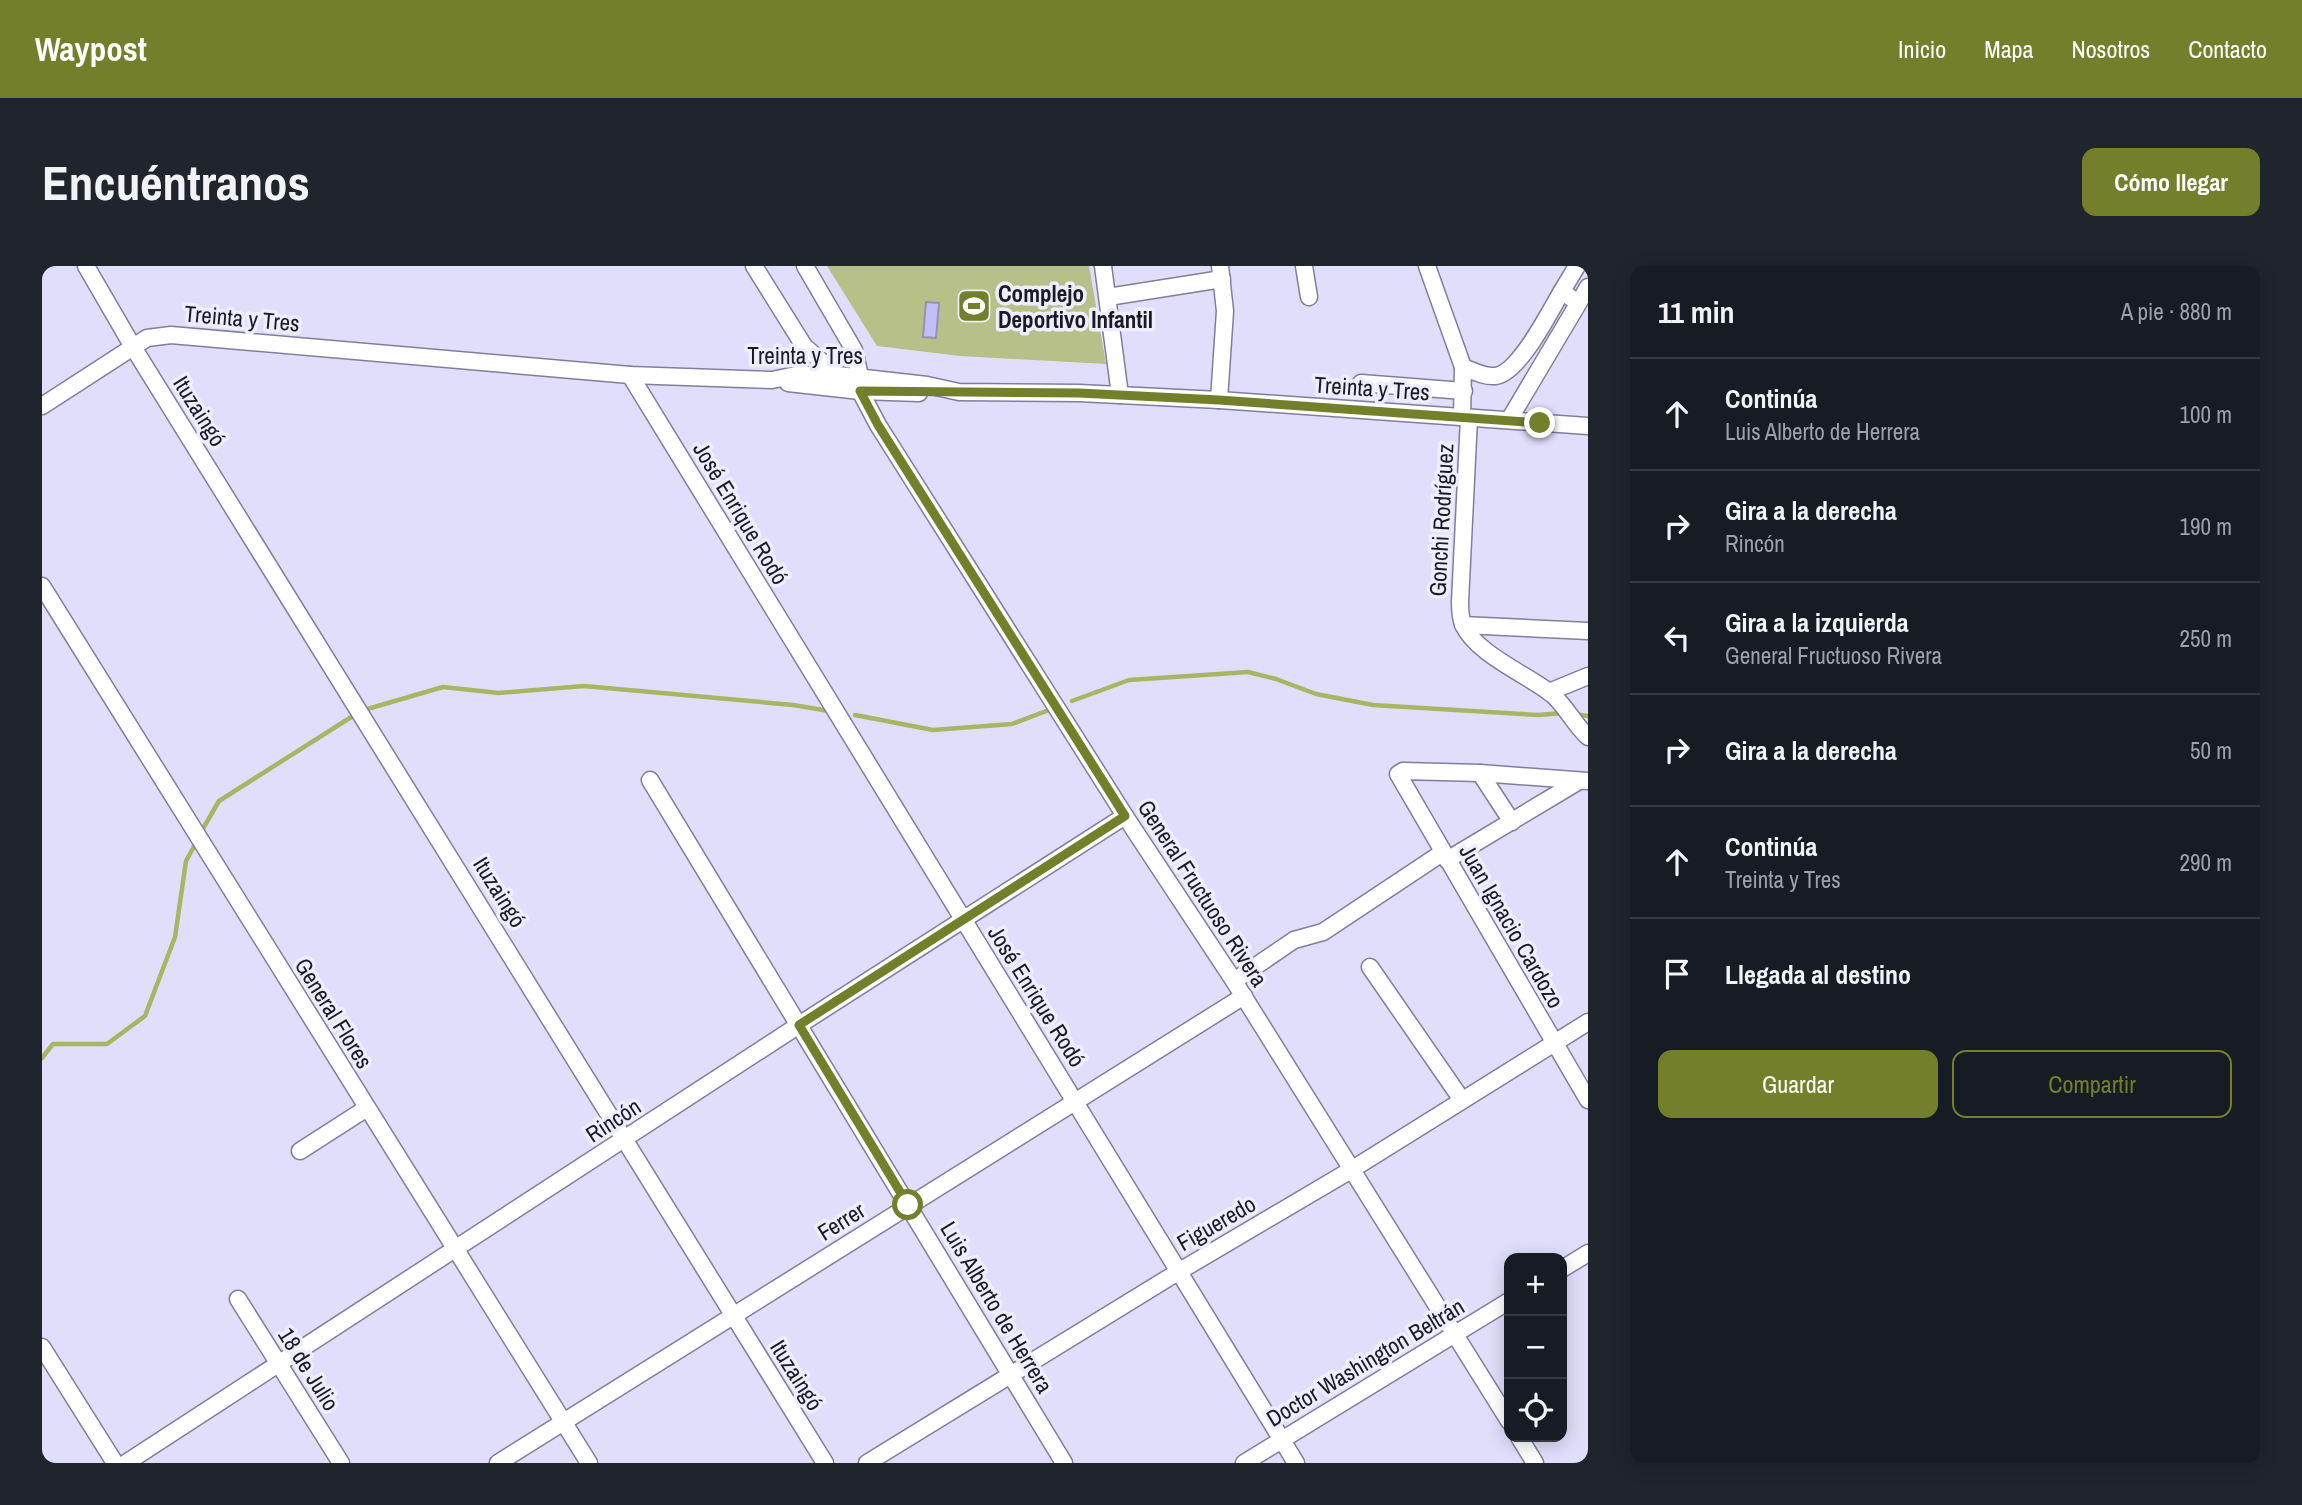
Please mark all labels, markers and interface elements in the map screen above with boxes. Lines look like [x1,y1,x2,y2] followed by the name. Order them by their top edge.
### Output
[35,27,147,71] text: Waypost
[1898,33,1946,65] text: Inicio
[1984,33,2033,65] text: Mapa
[2071,33,2150,65] text: Nosotros
[2188,33,2267,65] text: Contacto
[2082,148,2260,216] button: Cómo llegar
[42,149,310,215] text: Encuéntranos
[998,278,1153,335] place label: Complejo Deportivo Infantil
[955,287,993,325] sports icon: Complejo Deportivo Infantil
[1658,292,1735,332] text: 11 min
[2121,296,2232,327] text: A pie · 880 m
[183,298,301,338] street label: Treinta y Tres
[747,340,863,371] street label: Treinta y Tres
[1313,369,1431,407] street label: Treinta y Tres
[166,370,234,452] street label: Ituzaingó
[1725,381,1817,416] text: Continúa
[1658,395,1696,433] icon: ahead
[2180,399,2232,430] text: 100 m
[1524,407,1555,438] route end
[1725,416,1920,447] text: Luis Alberto de Herrera
[686,436,796,590] street label: José Enrique Rodó
[1422,443,1460,597] street label: Gonchi Rodríguez
[1725,493,1897,528] text: Gira a la derecha
[1658,507,1696,545] icon: right
[2180,511,2232,542] text: 190 m
[1725,528,1785,559] text: Rincón
[1725,605,1909,640] text: Gira a la izquierda
[1658,619,1696,657] icon: left
[2180,623,2232,654] text: 250 m
[1725,640,1942,671] text: General Fructuoso Rivera
[1658,731,1696,769] icon: right
[1725,733,1897,768] text: Gira a la derecha
[2190,735,2232,766] text: 50 m
[1131,794,1275,993] street label: General Fructuoso Rivera
[1725,829,1817,864] text: Continúa
[1452,838,1572,1014] street label: Juan Ignacio Cardozo
[1658,843,1696,881] icon: ahead
[2180,847,2232,878] text: 290 m
[466,851,534,933] street label: Ituzaingó
[1725,864,1841,895] text: Treinta y Tres
[981,919,1093,1073] street label: José Enrique Rodó
[288,952,380,1074] street label: General Flores
[1658,955,1696,993] icon: arrive
[1725,957,1911,992] text: Llegada al destino
[1658,1050,1938,1118] button: Guardar
[1952,1050,2232,1118] button: Compartir
[579,1091,647,1149] street label: Rincón
[1171,1188,1261,1258] street label: Figueredo
[892,1189,923,1220] route start
[811,1194,871,1248] street label: Ferrer
[933,1215,1061,1399] street label: Luis Alberto de Herrera
[1504,1253,1567,1442] map controls
[1504,1253,1567,1316] button: +
[1260,1291,1470,1433] street label: Doctor Washington Beltrán
[1504,1316,1567,1379] button: −
[271,1322,347,1416] street label: 18 de Julio
[763,1334,831,1416] street label: Ituzaingó
[1504,1379,1567,1442] button: locate

